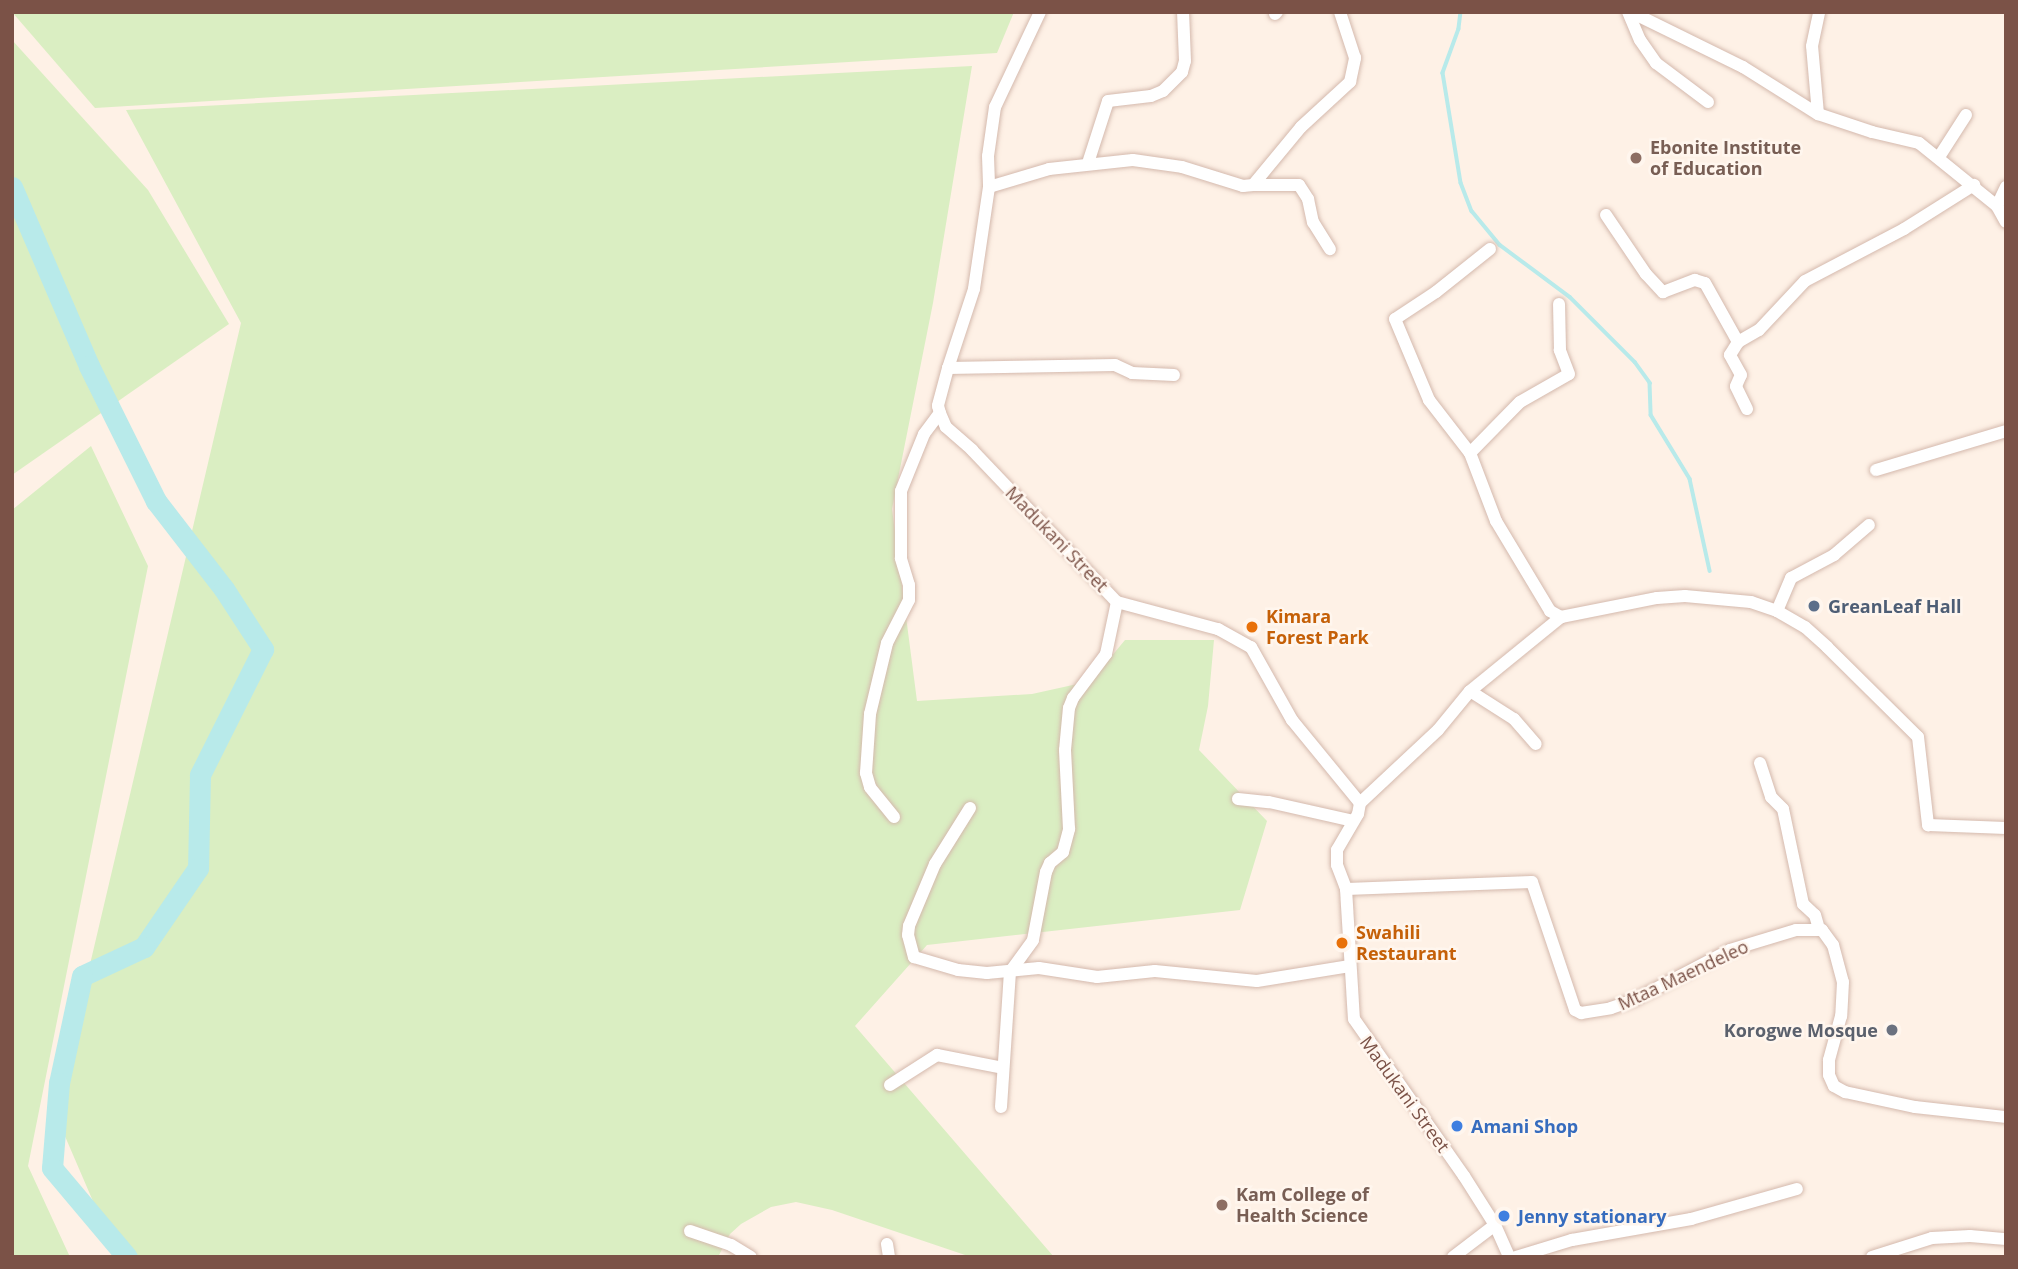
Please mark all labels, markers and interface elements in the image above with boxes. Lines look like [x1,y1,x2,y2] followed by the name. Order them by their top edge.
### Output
[1650,137,1801,180] place label: Ebonite Institute of Education
[1628,150,1644,166] marker: Ebonite Institute of Education
[1001,482,1113,596] street label: Madukani Street
[1828,595,1961,617] place label: GreanLeaf Hall
[1806,598,1822,614] marker: GreanLeaf Hall
[1266,606,1369,648] place label: Kimara Forest Park
[1244,619,1260,635] marker: Kimara Forest Park
[1356,922,1457,964] place label: Swahili Restaurant
[1334,935,1350,951] marker: Swahili Restaurant
[1614,935,1752,1015] street label: Mtaa Maendeleo
[1724,1019,1878,1041] place label: Korogwe Mosque
[1884,1022,1900,1038] marker: Korogwe Mosque
[1356,1032,1454,1156] street label: Madukani Street
[1471,1115,1578,1137] place label: Amani Shop
[1449,1118,1465,1134] marker: Amani Shop
[1236,1184,1369,1226] place label: Kam College of Health Science
[1214,1197,1230,1213] marker: Kam College of Health Science
[1518,1205,1666,1227] place label: Jenny stationary
[1496,1208,1512,1224] marker: Jenny stationary

